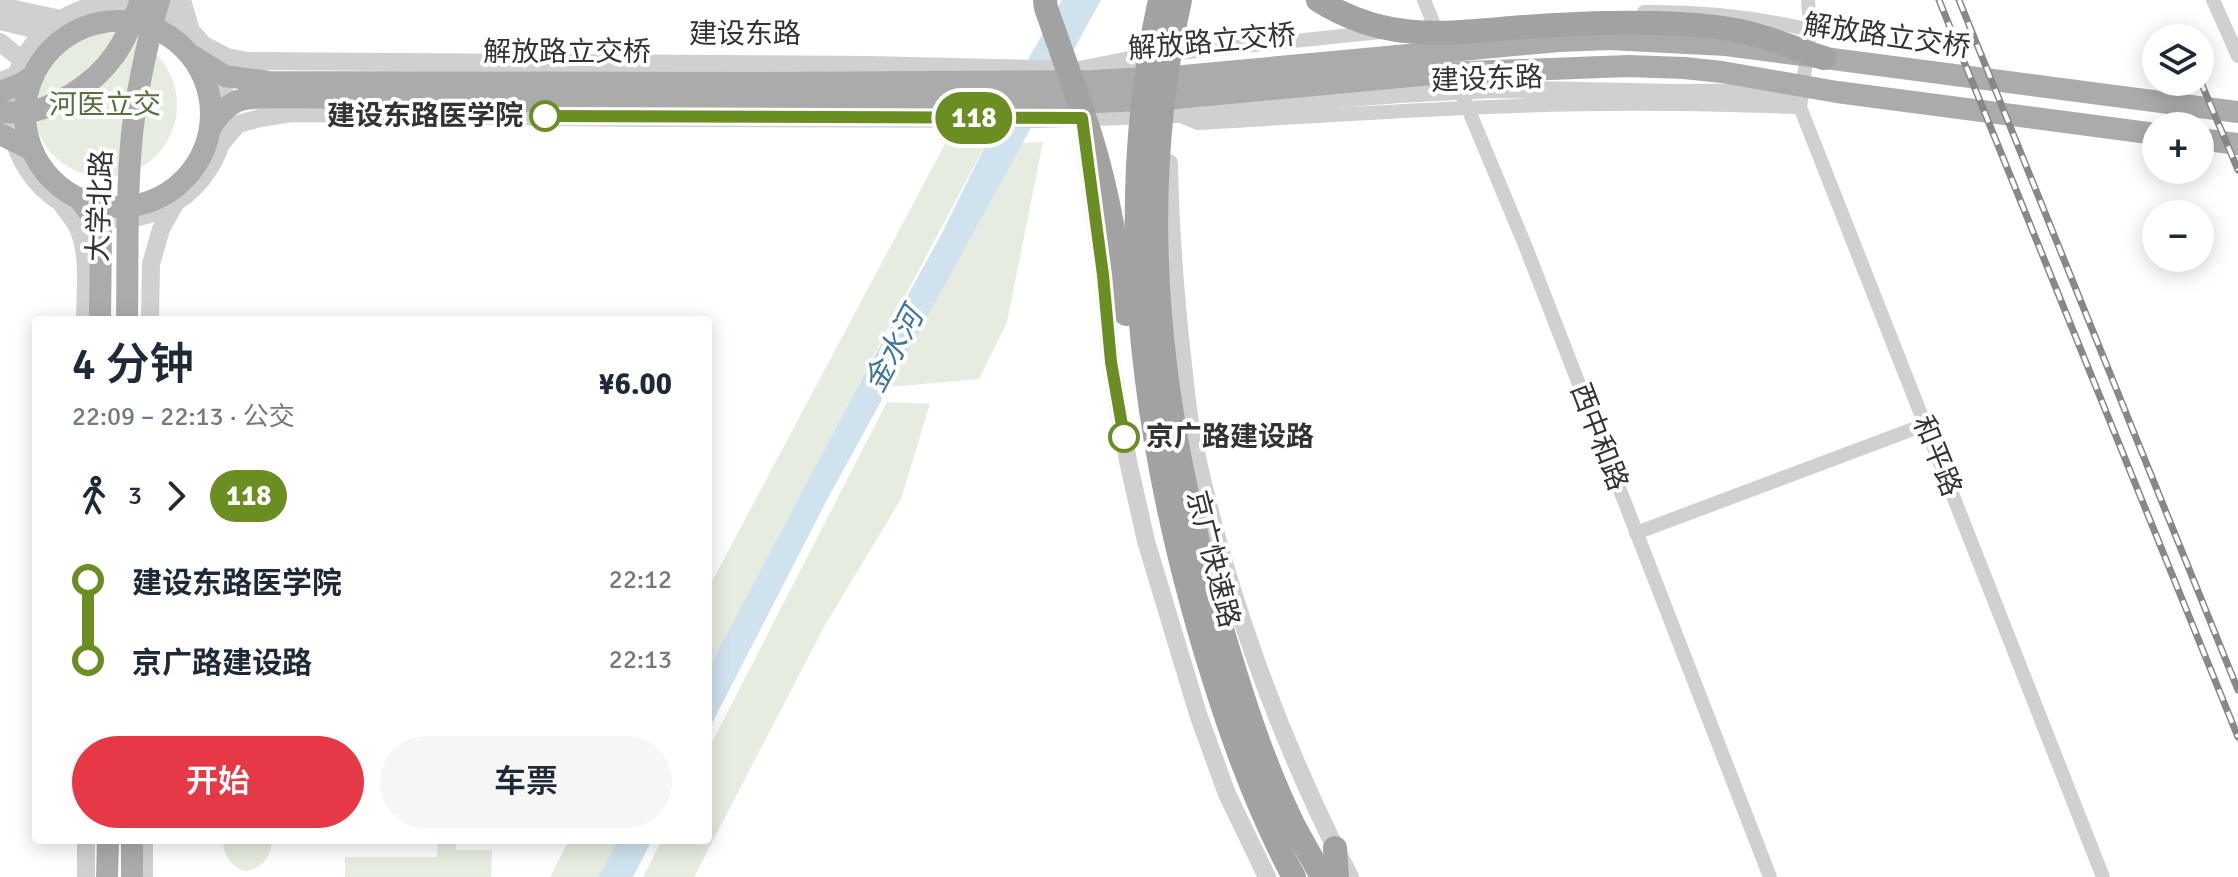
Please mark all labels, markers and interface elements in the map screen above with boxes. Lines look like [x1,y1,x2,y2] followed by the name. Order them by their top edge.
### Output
[1801,7,1973,65] street label: 解放路立交桥
[689,17,801,51] street label: 建设东路
[1127,18,1297,66] street label: 解放路立交桥
[2142,24,2214,272] map controls
[2142,24,2214,96] button: layers
[483,35,651,69] street label: 解放路立交桥
[1430,60,1544,98] street label: 建设东路
[49,88,161,122] park label: 河医立交
[928,92,1020,144] line badge: 118
[327,99,523,133] place label: 建设东路医学院
[530,101,560,131] marker: 建设东路医学院
[951,101,997,135] text: 118
[2142,112,2214,184] button: +
[81,149,119,263] street label: 大学北路
[2142,200,2214,272] button: −
[857,297,934,398] water label: 金水河
[72,338,193,392] text: 4 分钟
[599,366,672,403] text: ¥6.00
[1563,379,1635,495] street label: 西中和路
[72,401,295,433] text: 22:09 – 22:13 · 公交
[1906,411,1968,501] street label: 和平路
[1146,420,1314,454] place label: 京广路建设路
[1109,422,1139,452] marker: 京广路建设路
[72,474,116,518] icon: walk
[154,474,198,518] icon: forward
[226,479,271,513] text: 118
[128,480,142,512] text: 3
[1180,487,1246,631] street label: 京广快速路
[609,564,672,596] text: 22:12
[132,565,342,602] text: 建设东路医学院
[609,644,672,676] text: 22:13
[132,645,312,682] text: 京广路建设路
[72,736,364,828] button: 开始
[380,736,672,828] button: 车票

